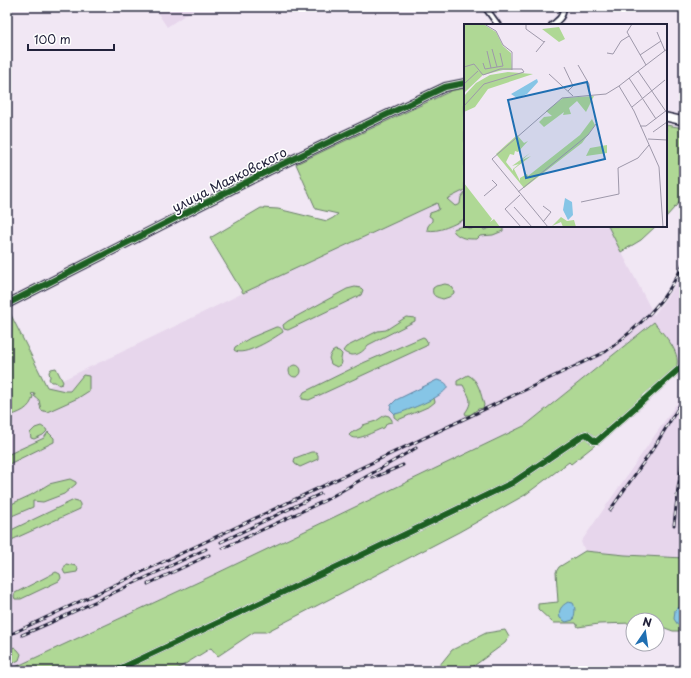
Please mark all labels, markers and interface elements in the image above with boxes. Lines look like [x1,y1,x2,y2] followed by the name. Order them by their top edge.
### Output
[464,24,667,227] inset map
[28,26,114,52] scale bar
[34,30,71,48] text: 100 m
[168,142,290,216] street label: улица Маяковского
[625,612,665,652] north arrow
[641,613,654,631] text: N

